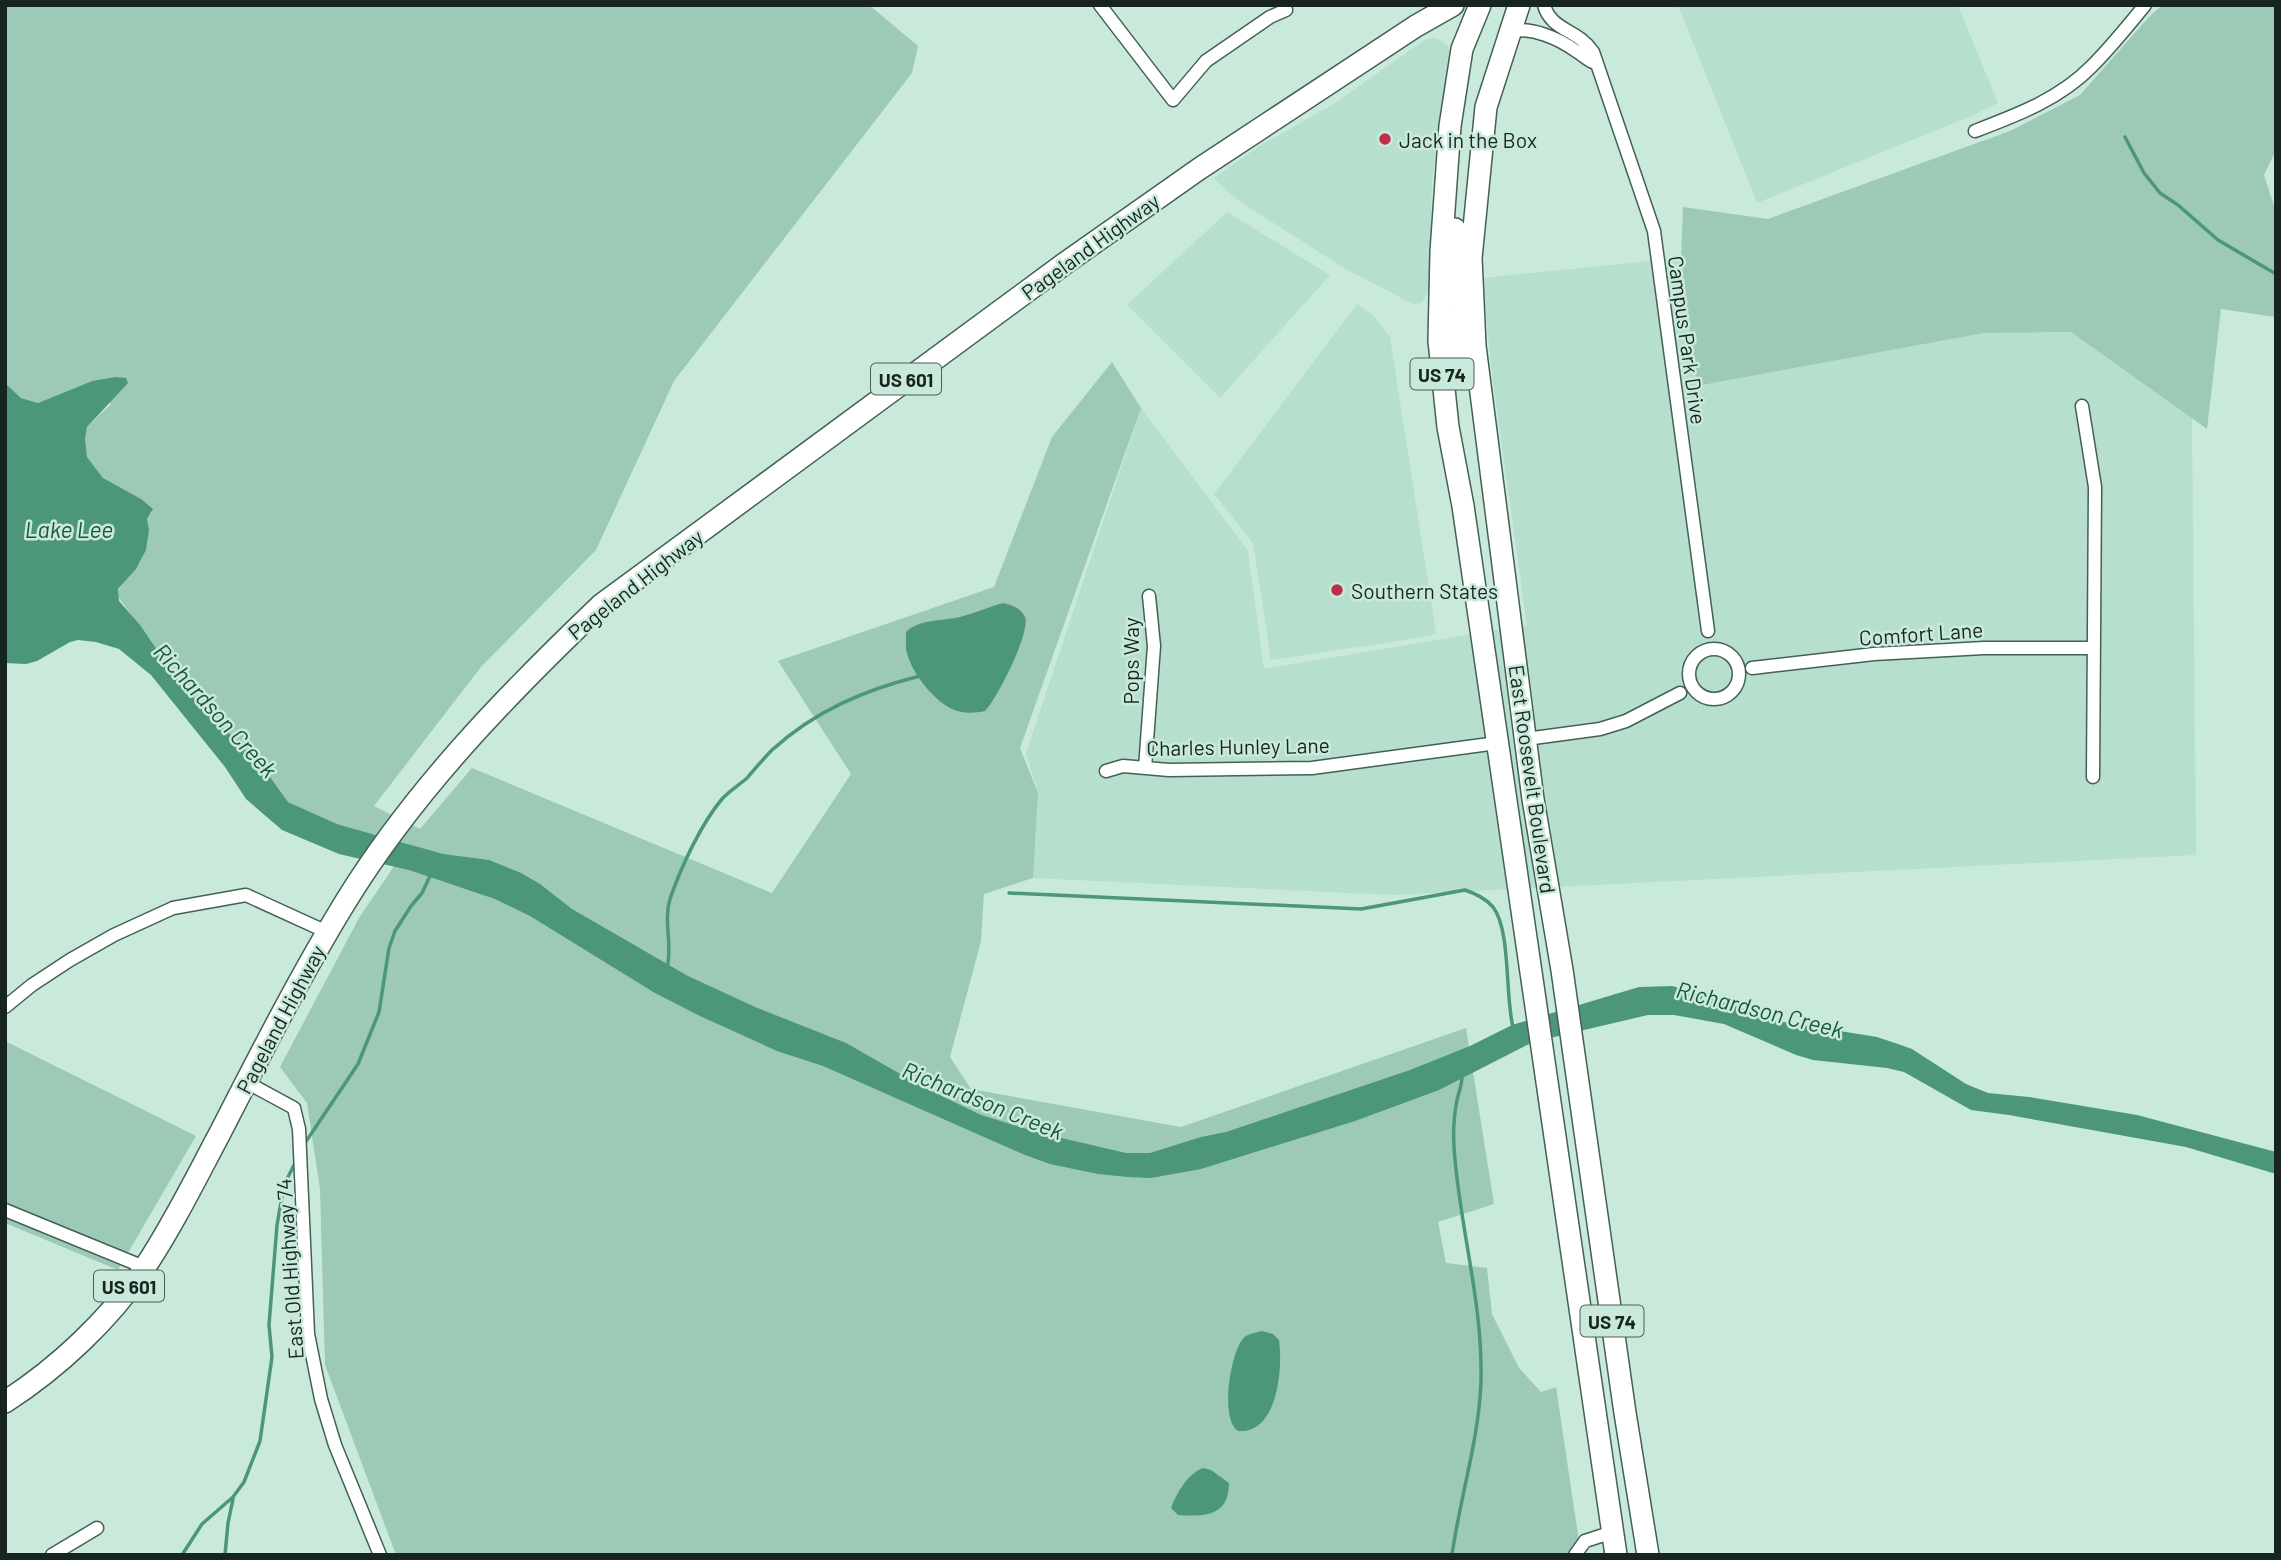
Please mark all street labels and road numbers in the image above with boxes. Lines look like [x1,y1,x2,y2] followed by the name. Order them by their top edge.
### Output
[1016,187,1164,304] street label: Pageland Highway
[1664,254,1712,426] street label: Campus Park Drive
[1410,358,1474,390] road number: US 74
[871,364,941,394] road number: US 601
[562,523,708,645] street label: Pageland Highway
[1858,616,1984,650] street label: Comfort Lane
[1118,617,1143,705] street label: Pops Way
[1505,663,1561,895] street label: East Roosevelt Boulevard
[1146,732,1330,760] street label: Charles Hunley Lane
[230,940,330,1098] street label: Pageland Highway
[270,1178,308,1360] street label: East Old Highway 74
[94,1270,164,1302] road number: US 601
[1580,1306,1644,1336] road number: US 74

